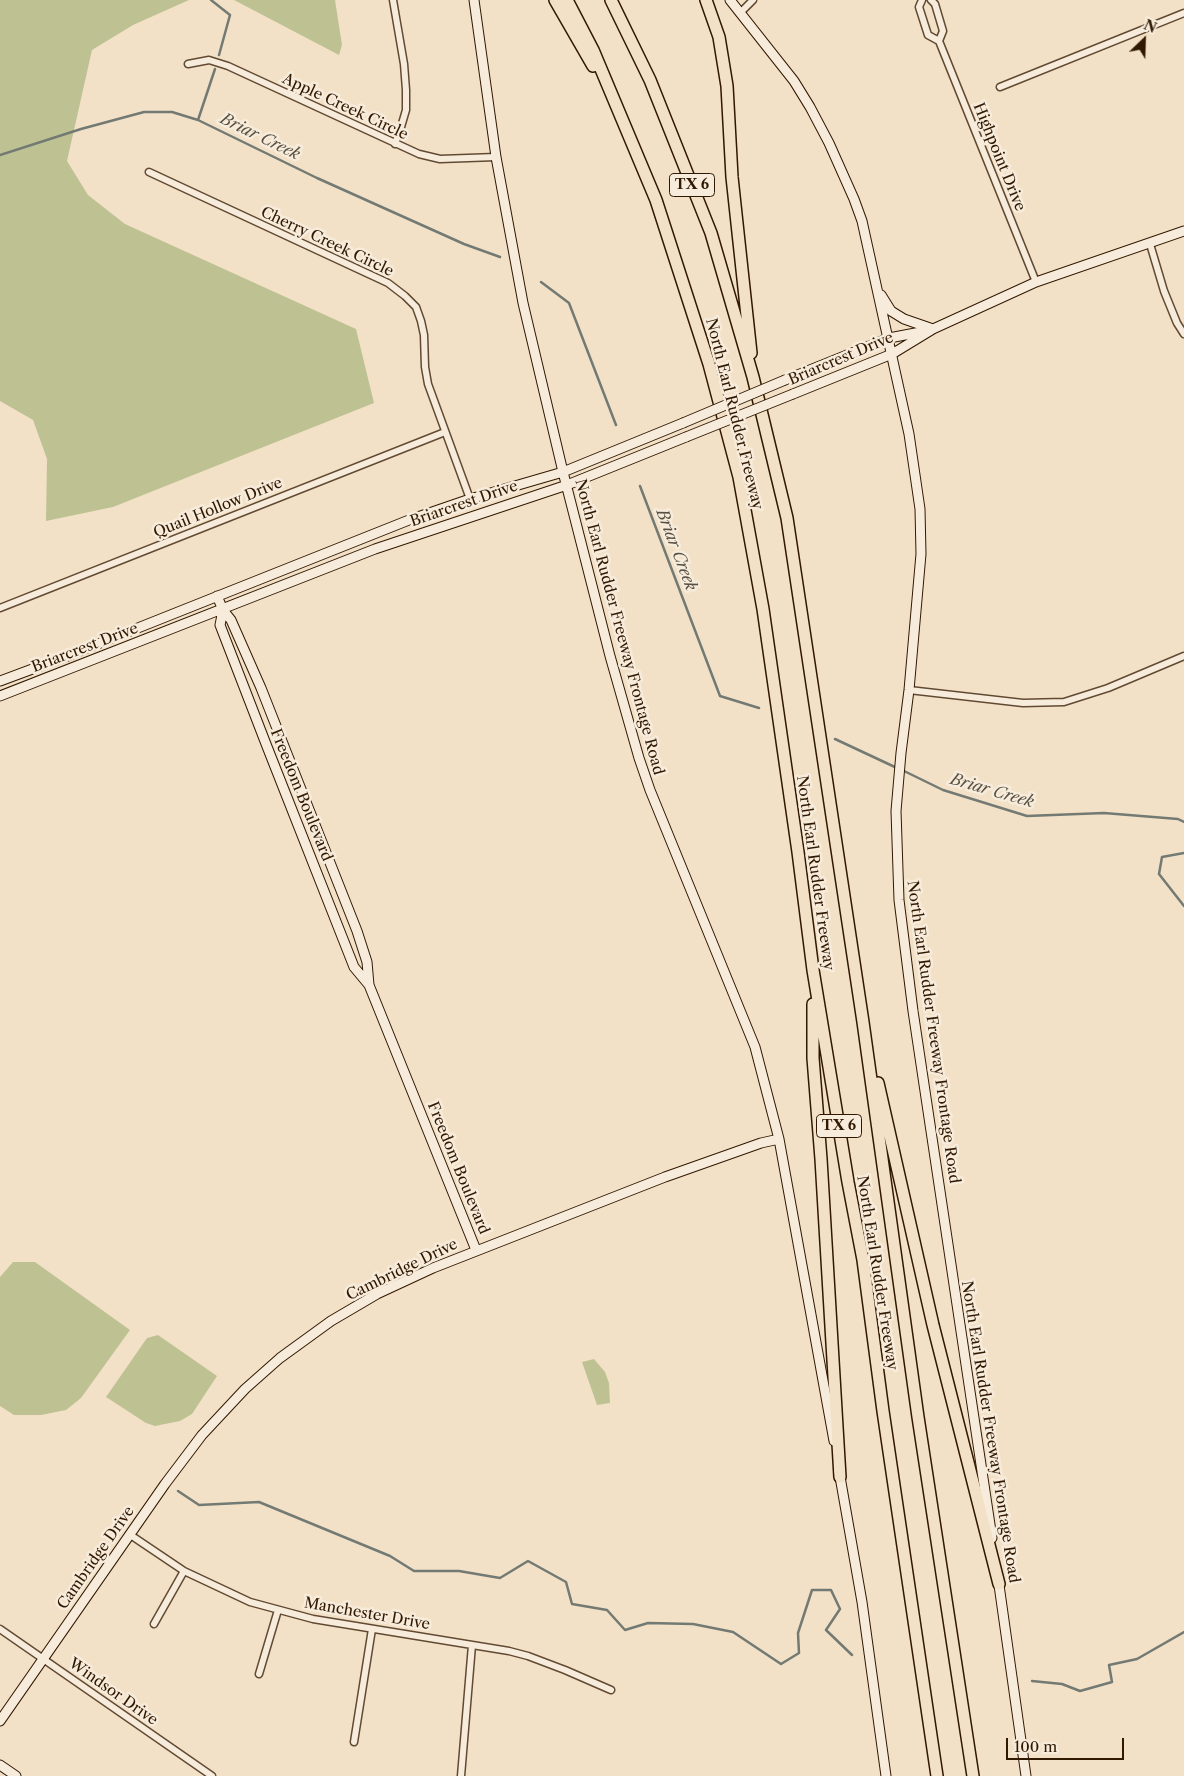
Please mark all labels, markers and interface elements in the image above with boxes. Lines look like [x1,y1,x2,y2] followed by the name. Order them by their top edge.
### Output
[1119,15,1169,65] north arrow
[1141,16,1159,37] text: N
[279,70,411,144] street label: Apple Creek Circle
[969,100,1029,214] street label: Highpoint Drive
[217,110,303,164] water label: Briar Creek
[670,174,714,196] road number: TX 6
[258,203,396,281] street label: Cherry Creek Circle
[701,316,767,512] street label: North Earl Rudder Freeway
[786,329,896,389] street label: Briarcrest Drive
[151,474,285,542] street label: Quail Hollow Drive
[408,477,520,531] street label: Briarcrest Drive
[571,477,667,777] street label: North Earl Rudder Freeway Frontage Road
[652,506,700,594] water label: Briar Creek
[29,619,141,677] street label: Briarcrest Drive
[266,726,336,864] street label: Freedom Boulevard
[948,770,1036,812] water label: Briar Creek
[792,774,838,972] street label: North Earl Rudder Freeway
[903,879,963,1185] street label: North Earl Rudder Freeway Frontage Road
[423,1099,493,1237] street label: Freedom Boulevard
[816,1114,862,1138] road number: TX 6
[853,1174,901,1372] street label: North Earl Rudder Freeway
[343,1235,461,1305] street label: Cambridge Drive
[957,1280,1023,1584] street label: North Earl Rudder Freeway Frontage Road
[54,1503,138,1613] street label: Cambridge Drive
[303,1594,431,1634] street label: Manchester Drive
[65,1655,161,1729] street label: Windsor Drive
[1009,1728,1126,1760] scale bar
[1014,1737,1057,1756] text: 100 m

